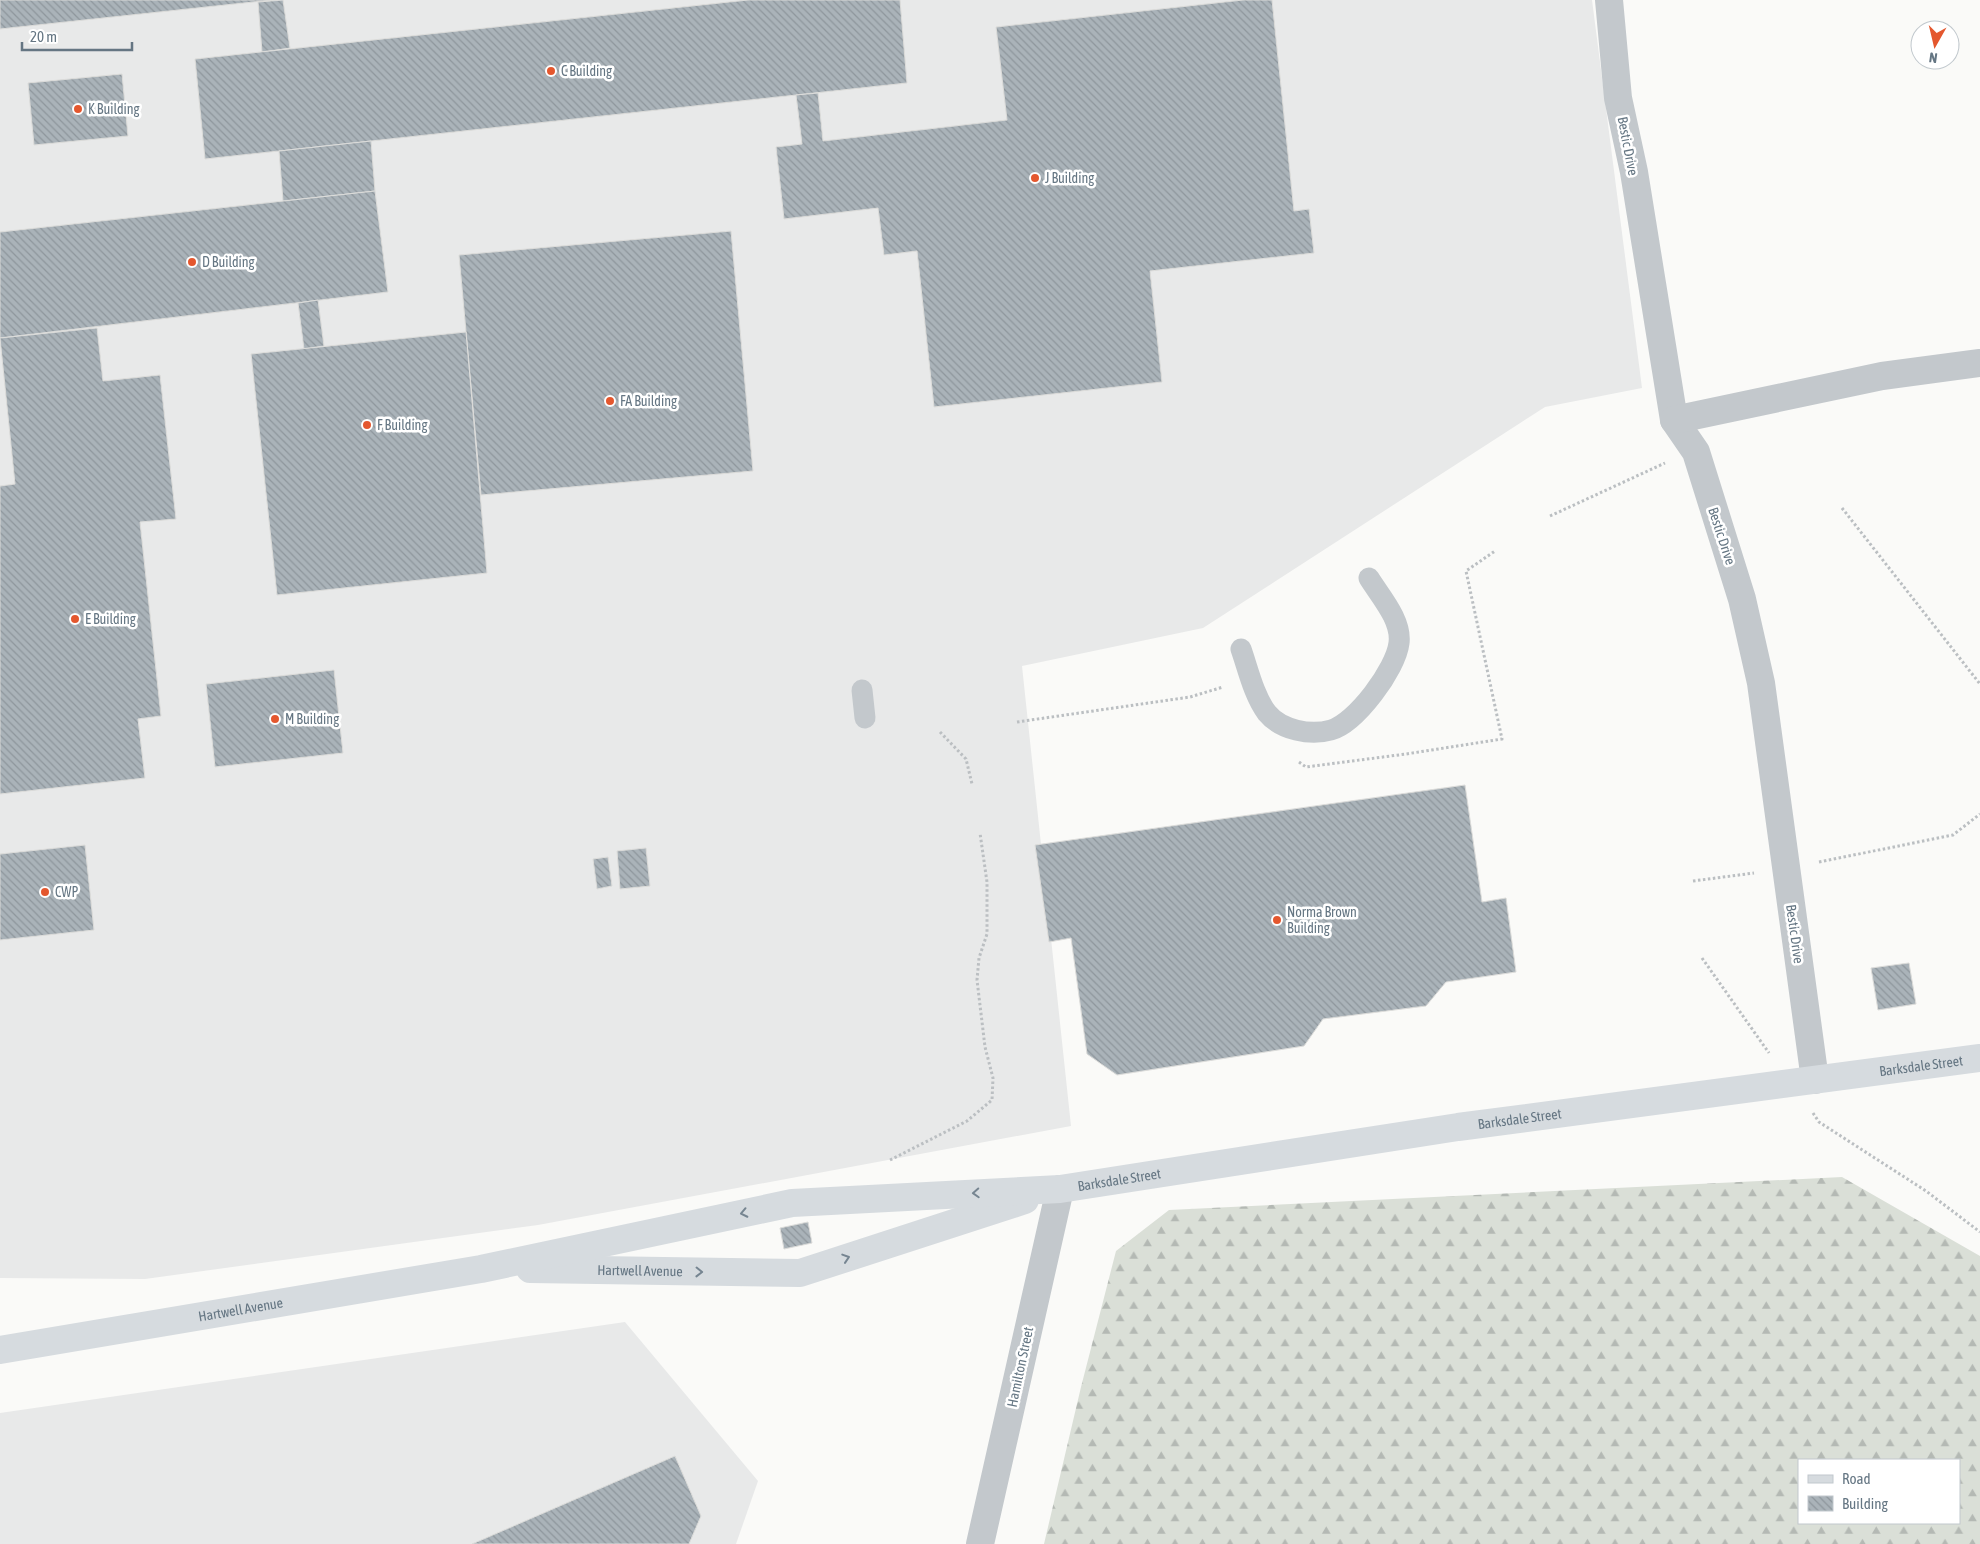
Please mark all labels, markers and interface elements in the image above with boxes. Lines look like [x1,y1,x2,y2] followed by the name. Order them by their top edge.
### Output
[22,20,132,52] scale bar
[1910,20,1960,70] north arrow
[30,28,57,45] text: 20 m
[1928,49,1938,66] text: N
[561,63,612,79] place label: C Building
[545,65,557,77] marker: C Building
[88,101,140,117] place label: K Building
[72,103,84,115] marker: K Building
[1614,115,1642,177] street label: Bestic Drive
[1045,170,1094,186] place label: J Building
[1029,172,1041,184] marker: J Building
[202,254,255,270] place label: D Building
[186,256,198,268] marker: D Building
[620,393,677,409] place label: FA Building
[604,395,616,407] marker: FA Building
[377,417,427,433] place label: F Building
[361,419,373,431] marker: F Building
[1705,505,1739,567] street label: Bestic Drive
[85,611,136,627] place label: E Building
[69,613,81,625] marker: E Building
[285,711,339,727] place label: M Building
[269,713,281,725] marker: M Building
[55,884,78,900] place label: CWP
[39,886,51,898] marker: CWP
[1783,903,1807,965] street label: Bestic Drive
[1287,904,1357,936] place label: Norma Brown Building
[1271,914,1283,926] marker: Norma Brown Building
[1878,1052,1964,1079] street label: Barksdale Street
[1477,1105,1562,1132] street label: Barksdale Street
[1076,1165,1162,1194] street label: Barksdale Street
[972,1188,980,1198] one-way arrow
[740,1207,748,1218] one-way arrow
[842,1254,850,1264] one-way arrow
[597,1262,683,1279] street label: Hartwell Avenue
[696,1267,703,1277] one-way arrow
[197,1294,284,1324] street label: Hartwell Avenue
[1004,1325,1036,1409] street label: Hamilton Street
[1798,1459,1960,1524] legend
[1842,1470,1871,1487] text: Road
[1842,1495,1888,1512] text: Building

